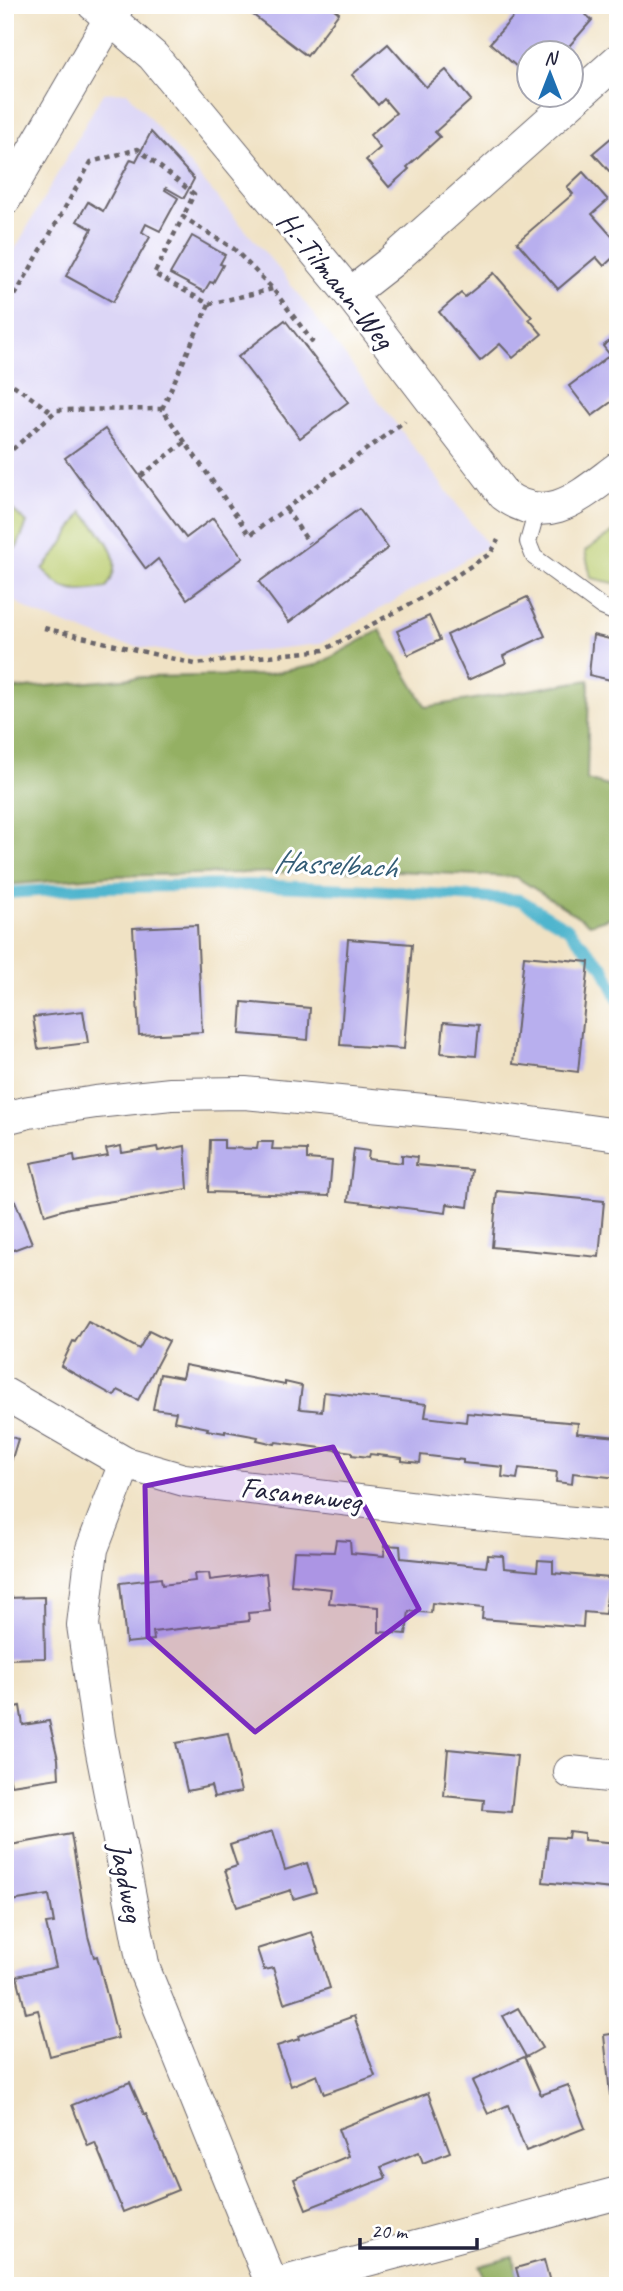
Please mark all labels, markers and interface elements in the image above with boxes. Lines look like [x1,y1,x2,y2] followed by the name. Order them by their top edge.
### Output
[514,38,584,108] north arrow
[544,46,559,70] text: N
[269,203,404,358] street label: H.-Tilmann-Weg
[273,840,400,888] water label: Hasselbach
[239,1468,366,1521] street label: Fasanenweg
[100,1837,154,1926] street label: Jagdweg
[360,2207,478,2251] scale bar
[371,2218,409,2244] text: 20 m

